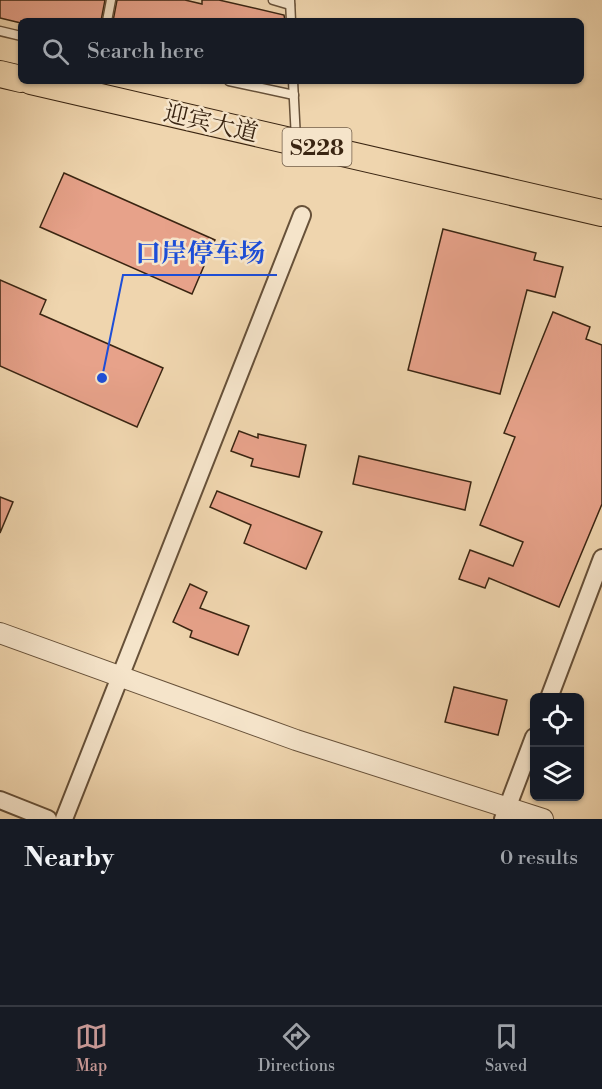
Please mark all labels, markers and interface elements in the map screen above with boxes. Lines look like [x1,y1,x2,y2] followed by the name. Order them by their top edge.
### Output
[18,18,584,84] search box
[39,35,72,68] icon: search
[87,38,204,65] text: Search here
[161,99,261,149] street label: 迎宾大道
[282,128,352,166] road number: S228
[123,231,277,275] callout: 口岸停车场
[135,238,265,270] text: 口岸停车场
[530,693,584,801] map controls
[530,693,584,747] button: locate
[530,747,584,801] button: layers
[24,842,114,874] text: Nearby
[500,846,578,871] text: 0 results
[75,1020,108,1076] tab: Map
[258,1020,335,1076] tab: Directions
[485,1020,527,1076] tab: Saved

